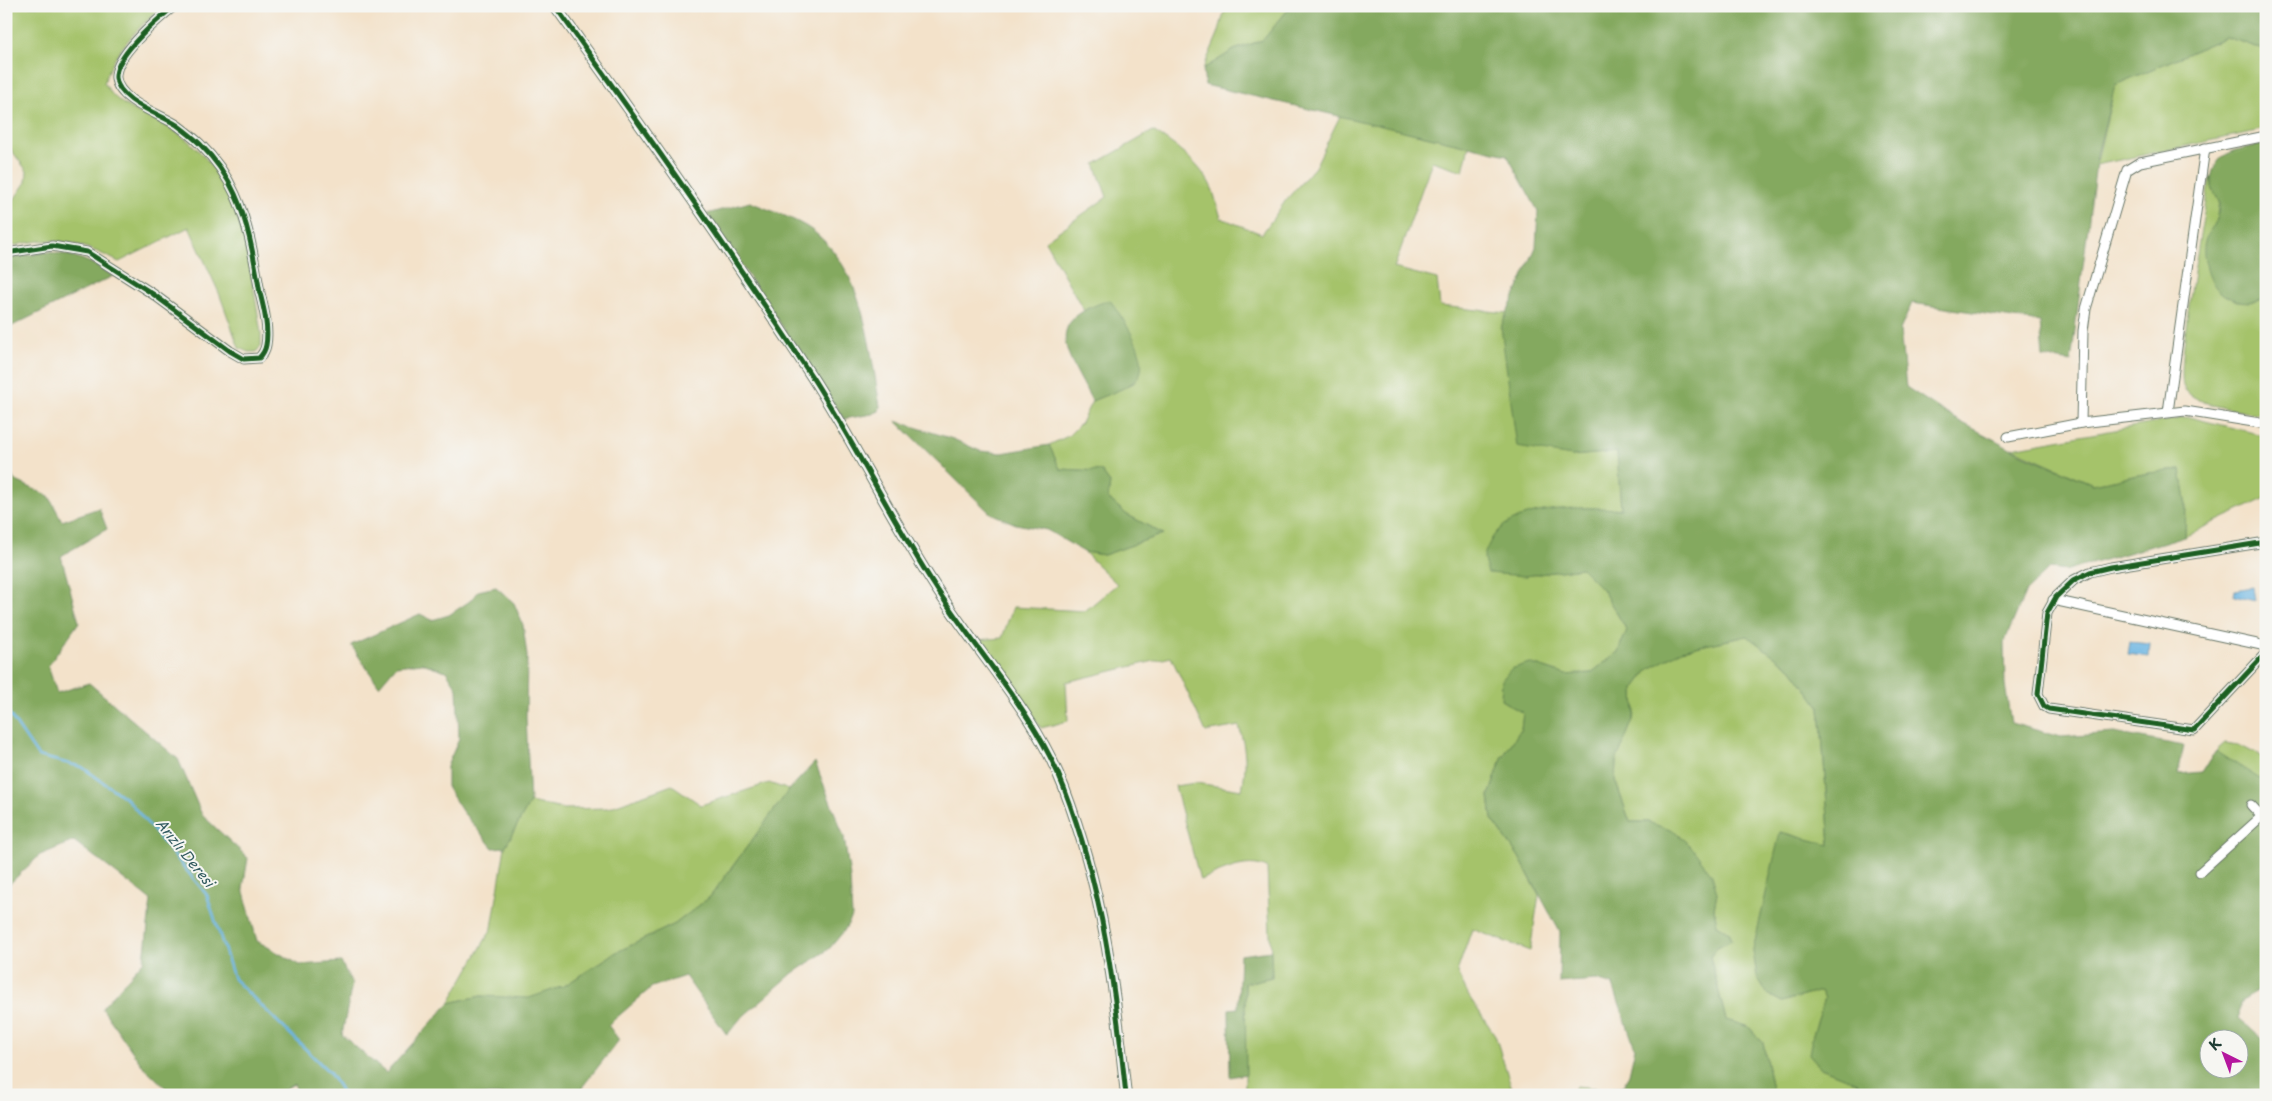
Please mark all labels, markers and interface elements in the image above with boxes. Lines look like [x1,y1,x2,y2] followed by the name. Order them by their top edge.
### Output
[151,814,221,893] water label: Arızlı Deresi
[2200,1028,2250,1078] north arrow
[2204,1033,2226,1055] text: K

